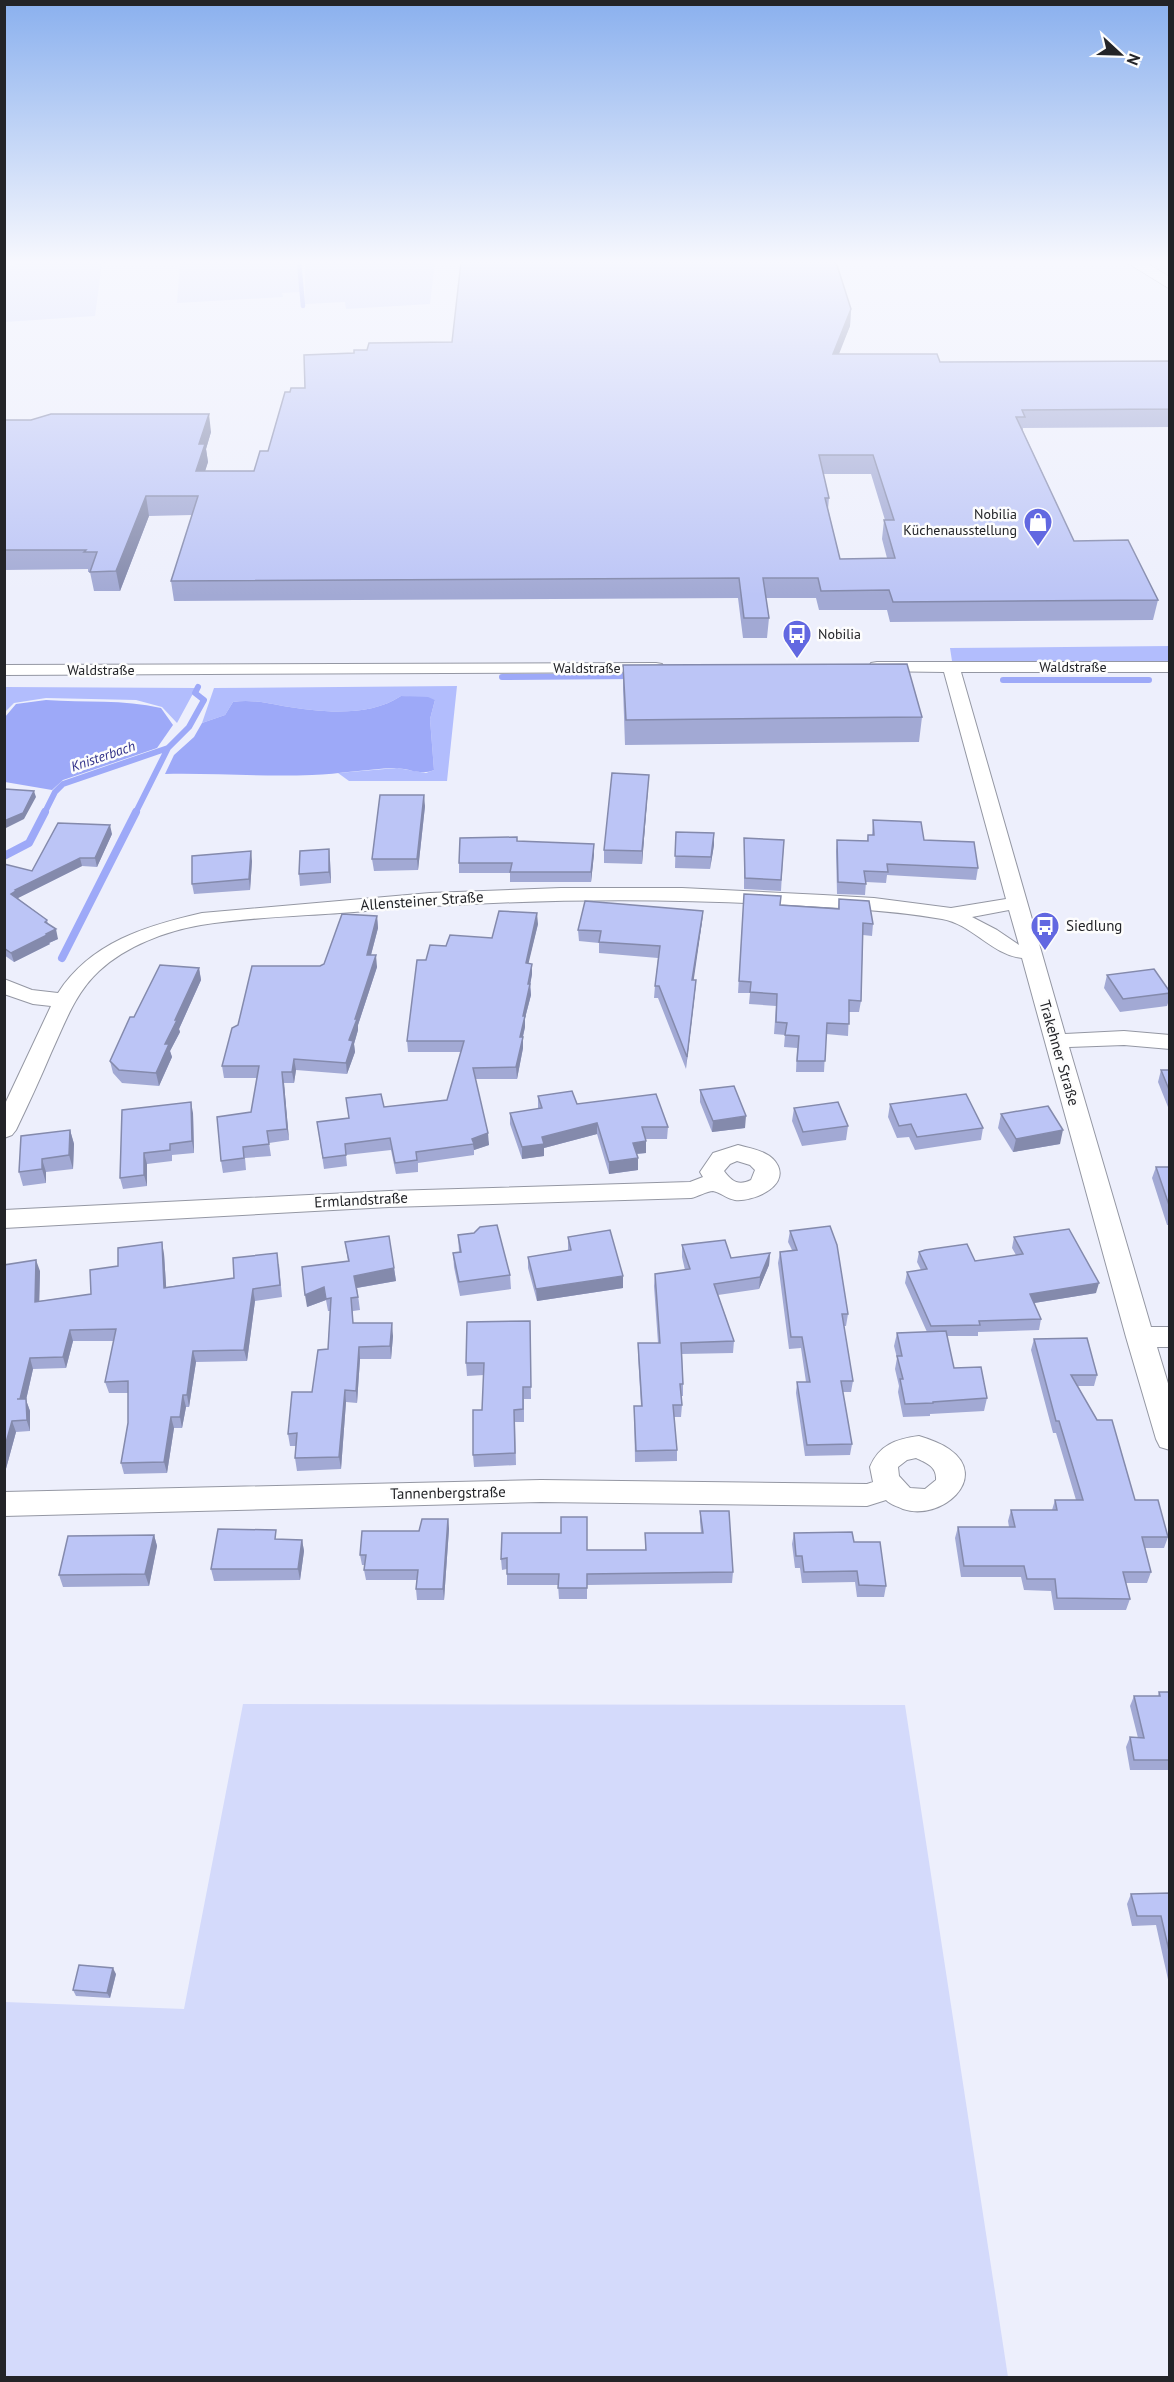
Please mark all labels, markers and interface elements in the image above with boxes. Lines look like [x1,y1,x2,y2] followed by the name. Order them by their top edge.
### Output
[1090,24,1150,84] north arrow
[1123,51,1145,68] text: N
[903,505,1017,539] place label: Nobilia Küchenausstellung
[1022,506,1054,548] shop icon: Nobilia Küchenausstellung
[781,618,813,660] bus stop icon: Nobilia
[818,625,861,643] place label: Nobilia
[1039,658,1107,676] street label: Waldstraße
[553,659,621,677] street label: Waldstraße
[67,661,135,679] street label: Waldstraße
[68,737,138,775] water label: Knisterbach
[360,887,484,914] street label: Allensteiner Straße
[1029,910,1061,952] bus stop icon: Siedlung
[1066,916,1122,935] place label: Siedlung
[1035,998,1084,1108] street label: Trakehner Straße
[314,1188,408,1211] street label: Ermlandstraße
[390,1482,506,1503] street label: Tannenbergstraße

